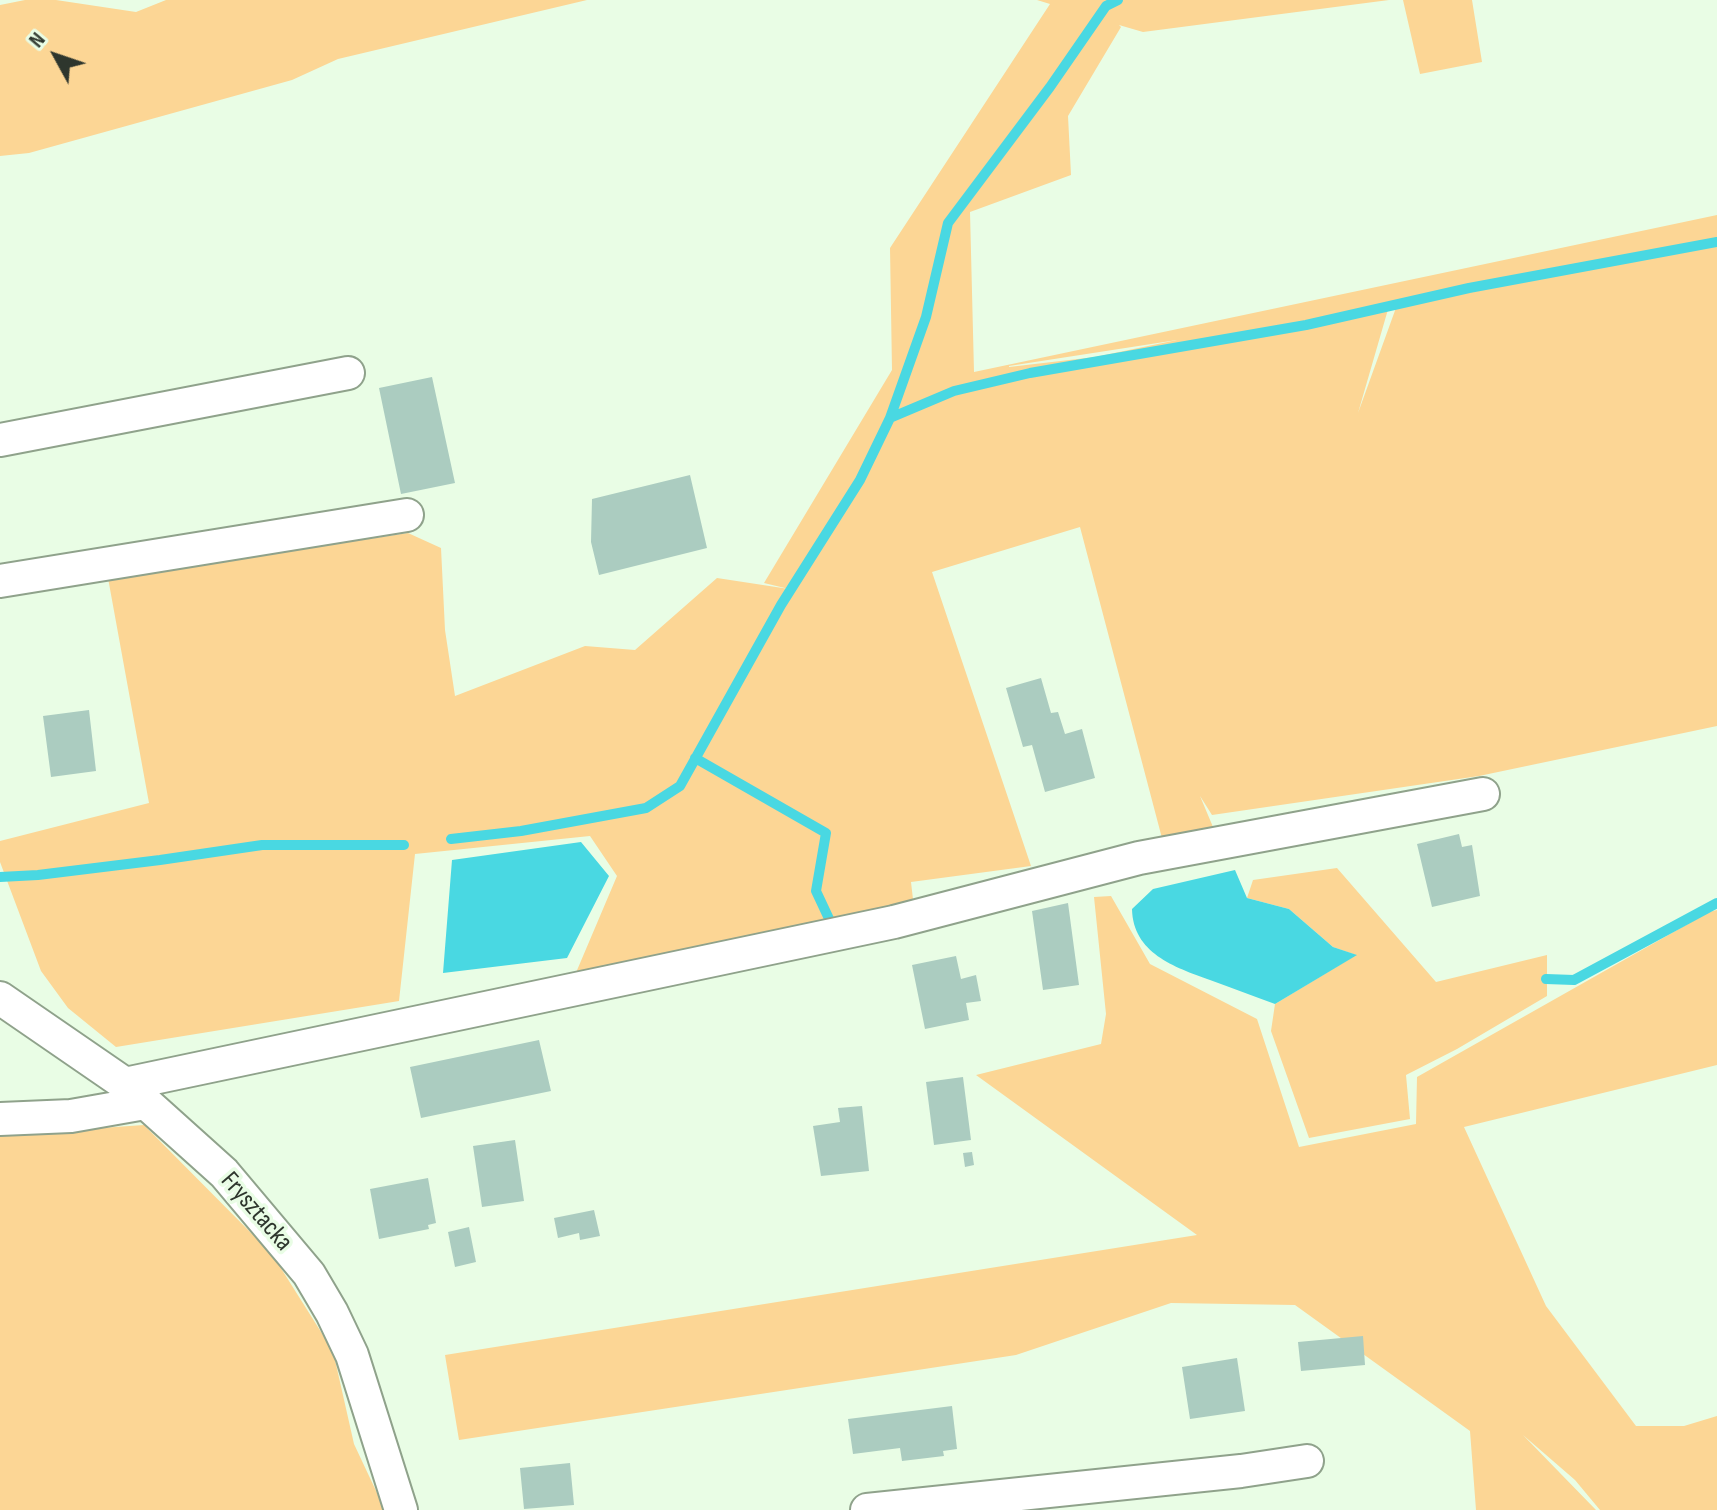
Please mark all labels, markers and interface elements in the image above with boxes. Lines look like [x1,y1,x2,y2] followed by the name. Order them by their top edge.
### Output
[16,16,96,96] north arrow
[23,27,51,53] text: N
[213,1166,299,1258] street label: Frysztacka

